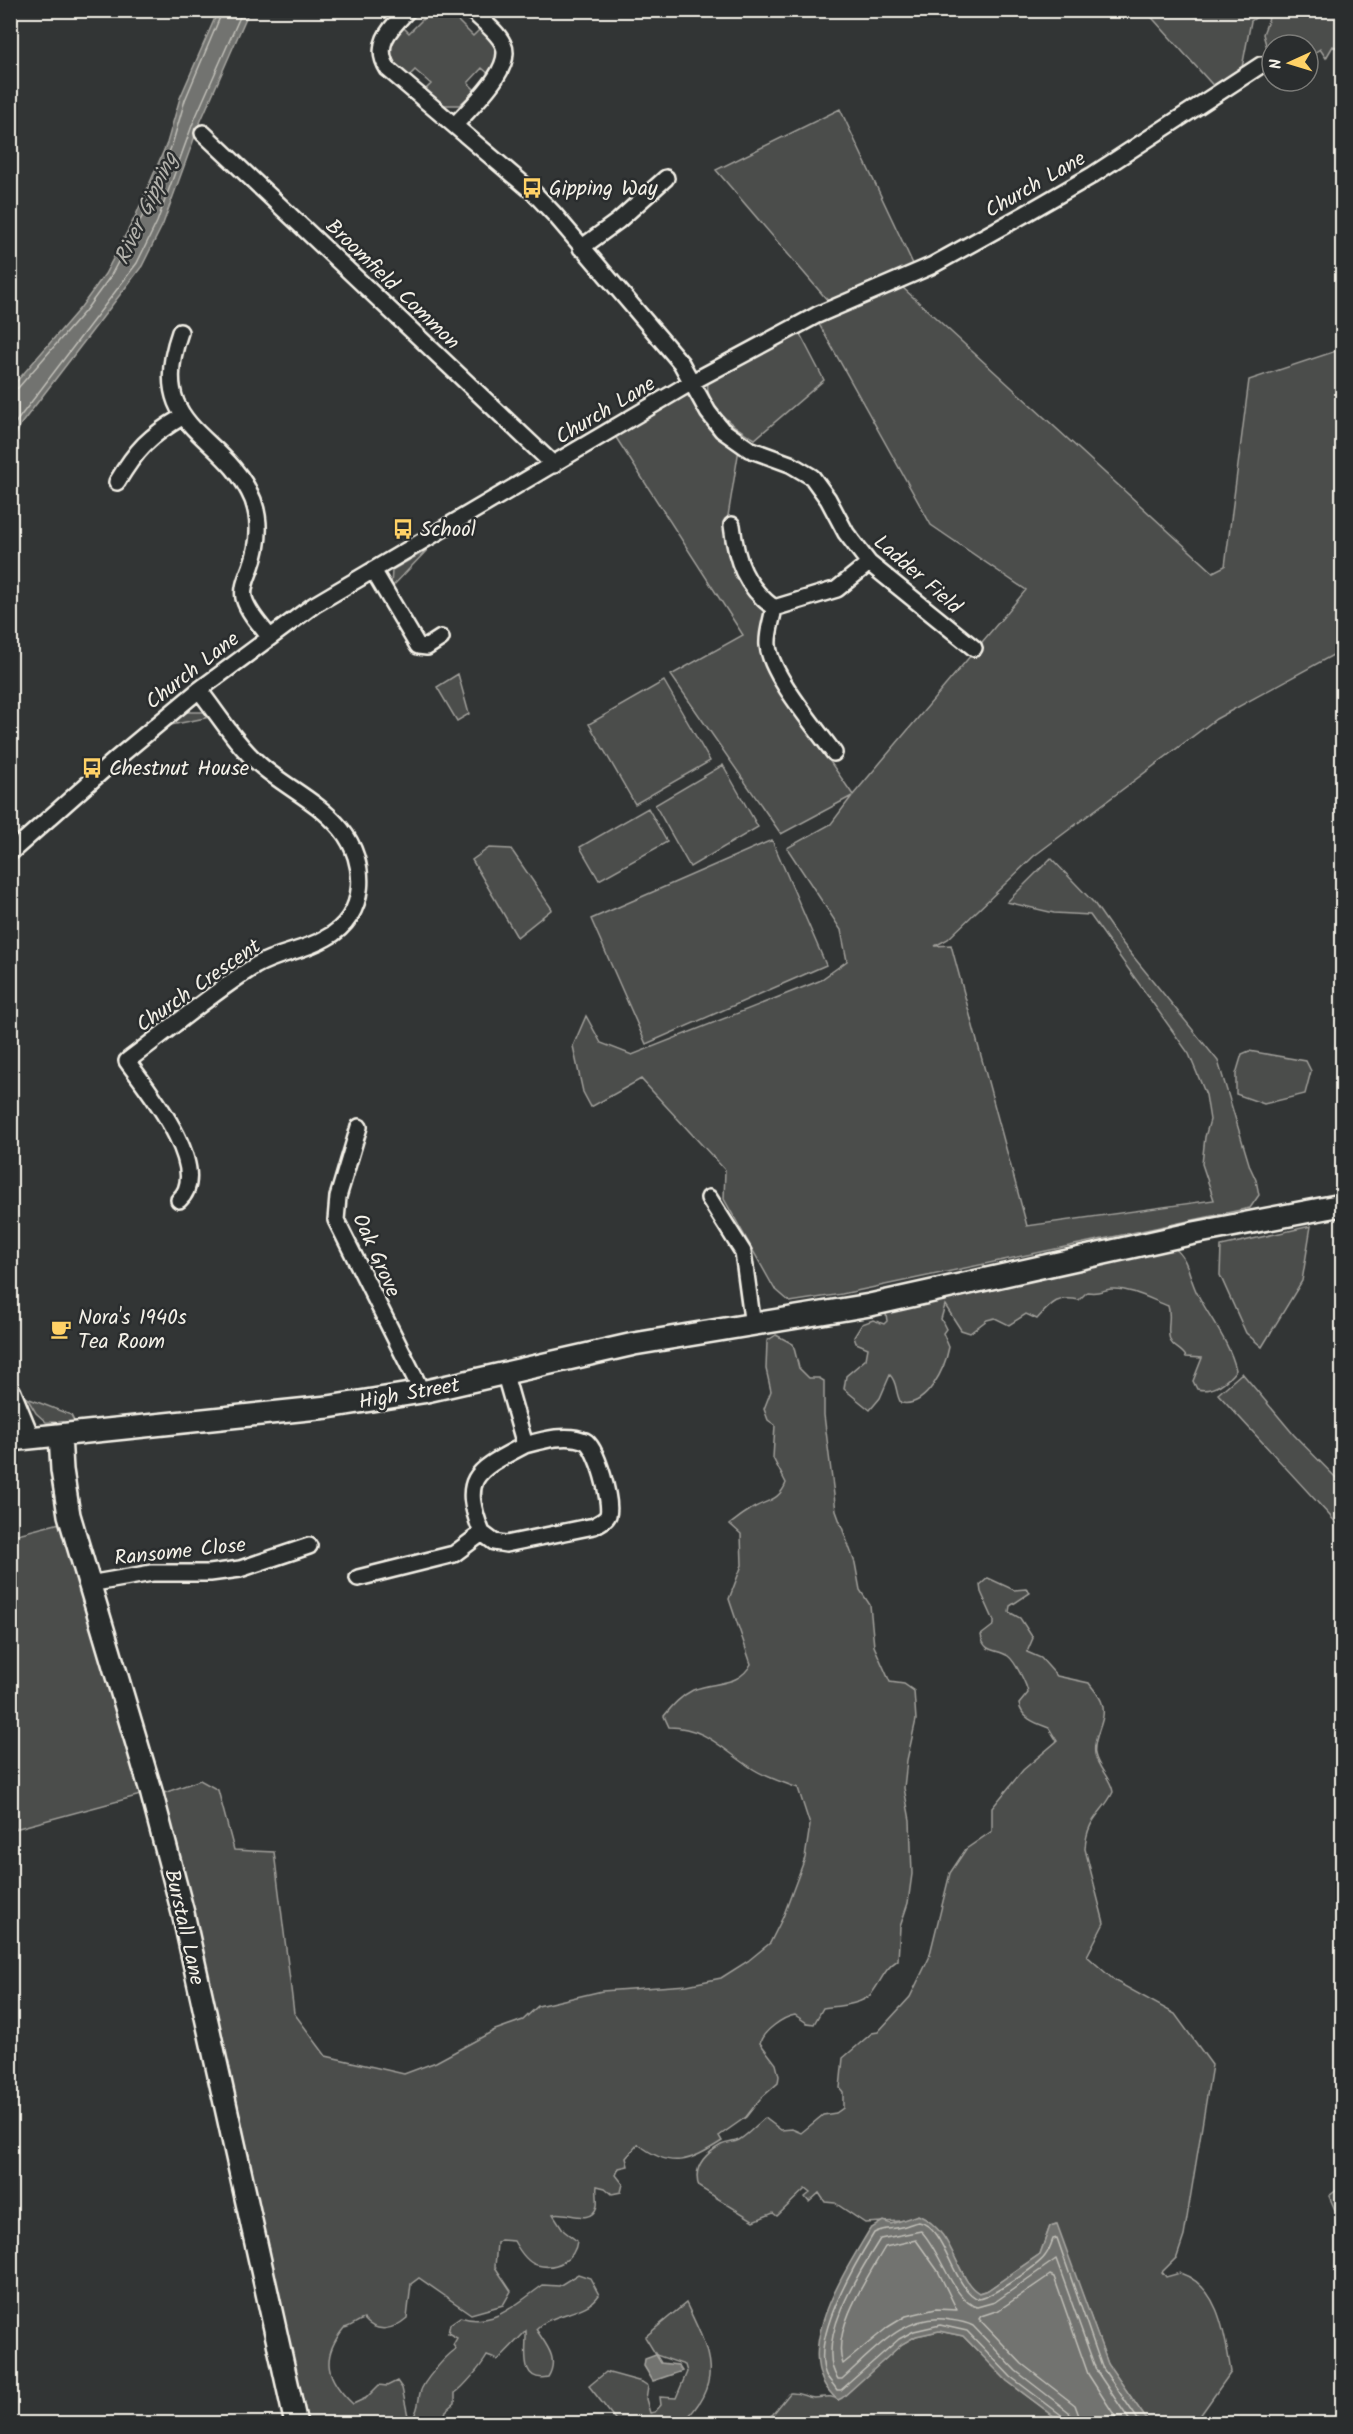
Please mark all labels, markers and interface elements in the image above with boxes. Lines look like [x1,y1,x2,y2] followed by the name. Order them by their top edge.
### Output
[1260,33,1320,93] north arrow
[1264,58,1289,70] text: N
[979,143,1093,228] street label: Church Lane
[106,146,189,271] water label: River Gipping
[549,173,658,206] place label: Gipping Way
[520,176,544,200] bus stop icon: Gipping Way
[317,212,467,358] street label: Broomfield Common
[549,368,663,454] street label: Church Lane
[420,514,476,547] place label: School
[391,517,415,541] bus stop icon: School
[865,527,969,623] street label: Ladder Field
[139,623,248,719] street label: Church Lane
[109,753,250,786] place label: Chestnut House
[80,756,104,780] bus stop icon: Chestnut House
[130,930,269,1042] street label: Church Crescent
[343,1208,409,1303] street label: Oak Grove
[78,1302,187,1359] place label: Nora's 1940s Tea Room
[49,1317,73,1341] cafe icon: Nora's 1940s Tea Room
[356,1369,463,1420] street label: High Street
[113,1529,248,1576] street label: Ransome Close
[154,1866,213,1989] street label: Burstall Lane

